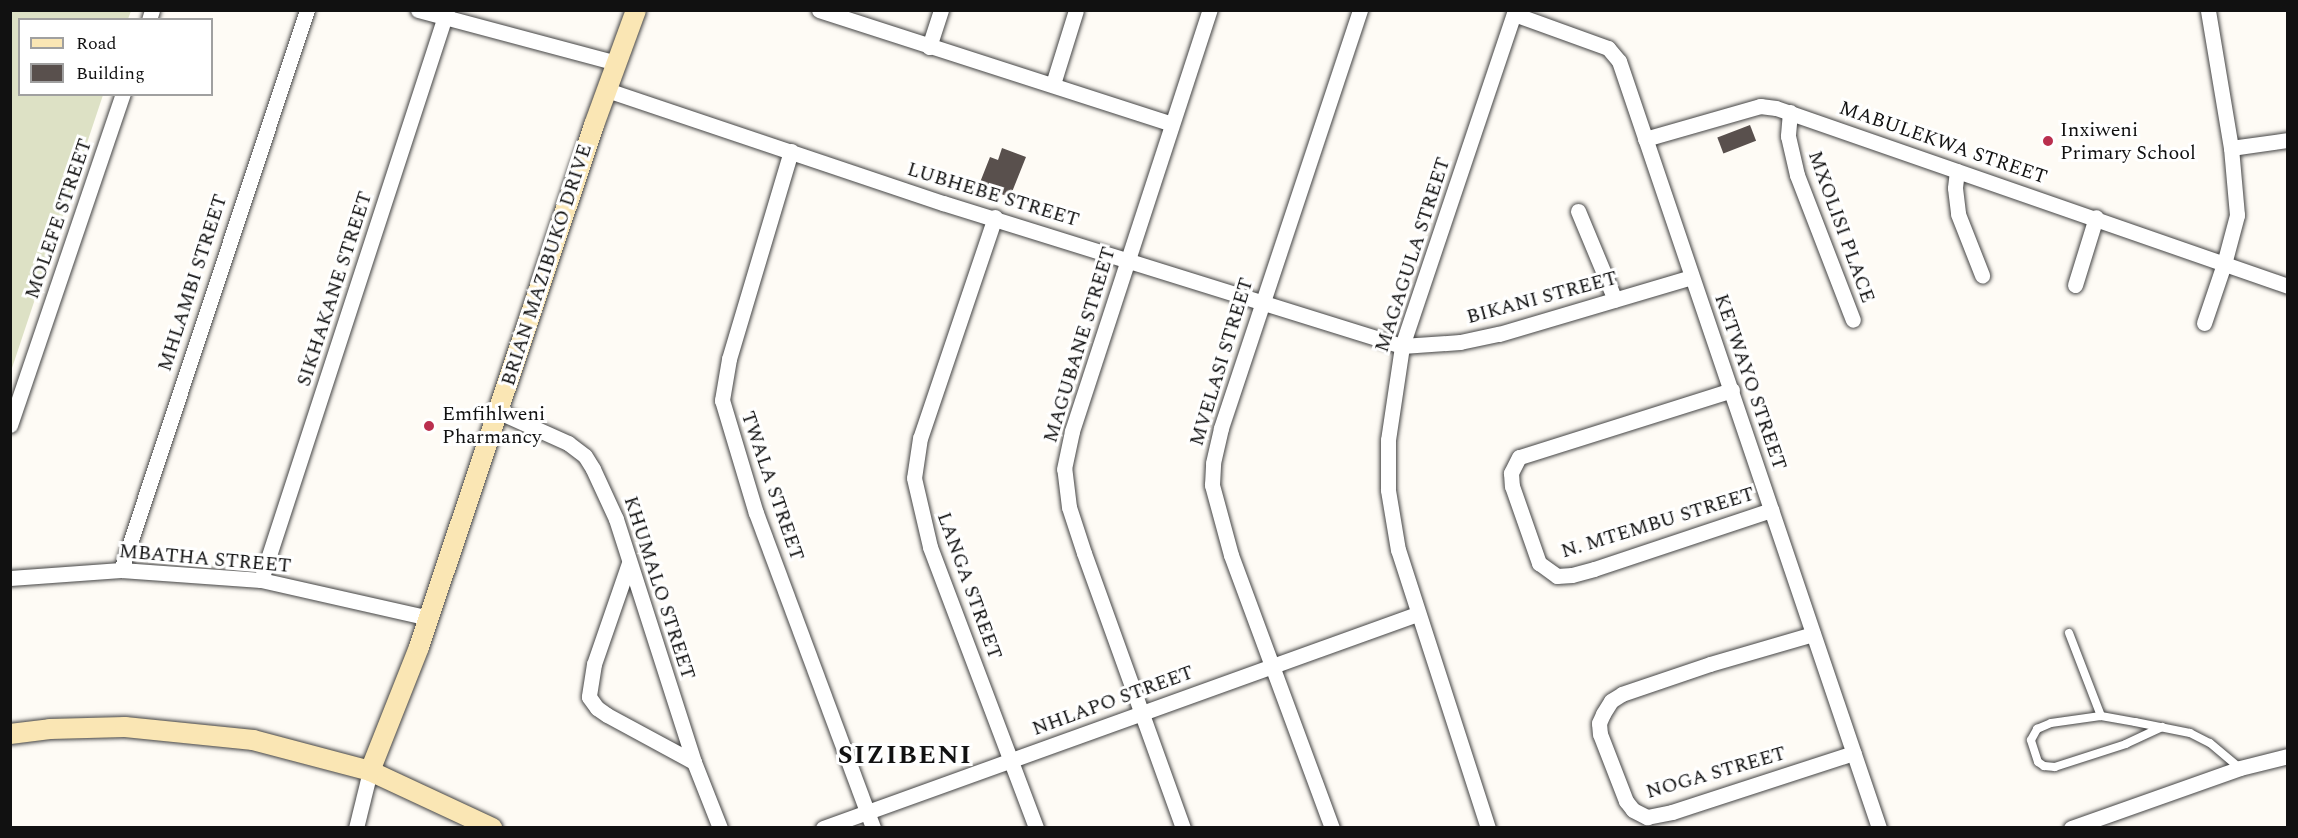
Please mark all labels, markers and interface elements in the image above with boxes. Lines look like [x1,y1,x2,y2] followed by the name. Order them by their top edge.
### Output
[18,18,213,96] legend
[76,30,117,57] text: Road
[76,60,145,87] text: Building
[1836,96,2050,190] street label: MABULEKWA STREET
[2060,118,2196,165] place label: Inxiweni Primary School
[2041,134,2055,148] marker: Inxiweni Primary School
[20,136,98,302] street label: MOLEFE STREET
[496,141,598,389] street label: BRIAN MAZIBUKO DRIVE
[1802,148,1880,306] street label: MXOLISI PLACE
[1370,155,1456,355] street label: MAGAGULA STREET
[904,157,1082,233] street label: LUBHEBE STREET
[292,189,378,389] street label: SIKHAKANE STREET
[153,191,233,375] street label: MHLAMBI STREET
[1039,244,1121,446] street label: MAGUBANE STREET
[1464,266,1620,330] street label: BIKANI STREET
[1185,275,1259,449] street label: MVELASI STREET
[1709,291,1791,473] street label: KETWAYO STREET
[442,402,545,449] place label: Emfihlweni Pharmancy
[735,408,809,564] street label: TWALA STREET
[420,417,438,435] marker: Emfihlweni Pharmancy
[1558,482,1758,564] street label: N. MTEMBU STREET
[618,493,700,683] street label: KHUMALO STREET
[931,509,1007,663] street label: LANGA STREET
[118,540,292,578] street label: MBATHA STREET
[1029,661,1197,741] street label: NHLAPO STREET
[838,740,972,772] district label: SIZIBENI
[1643,742,1789,804] street label: NOGA STREET

